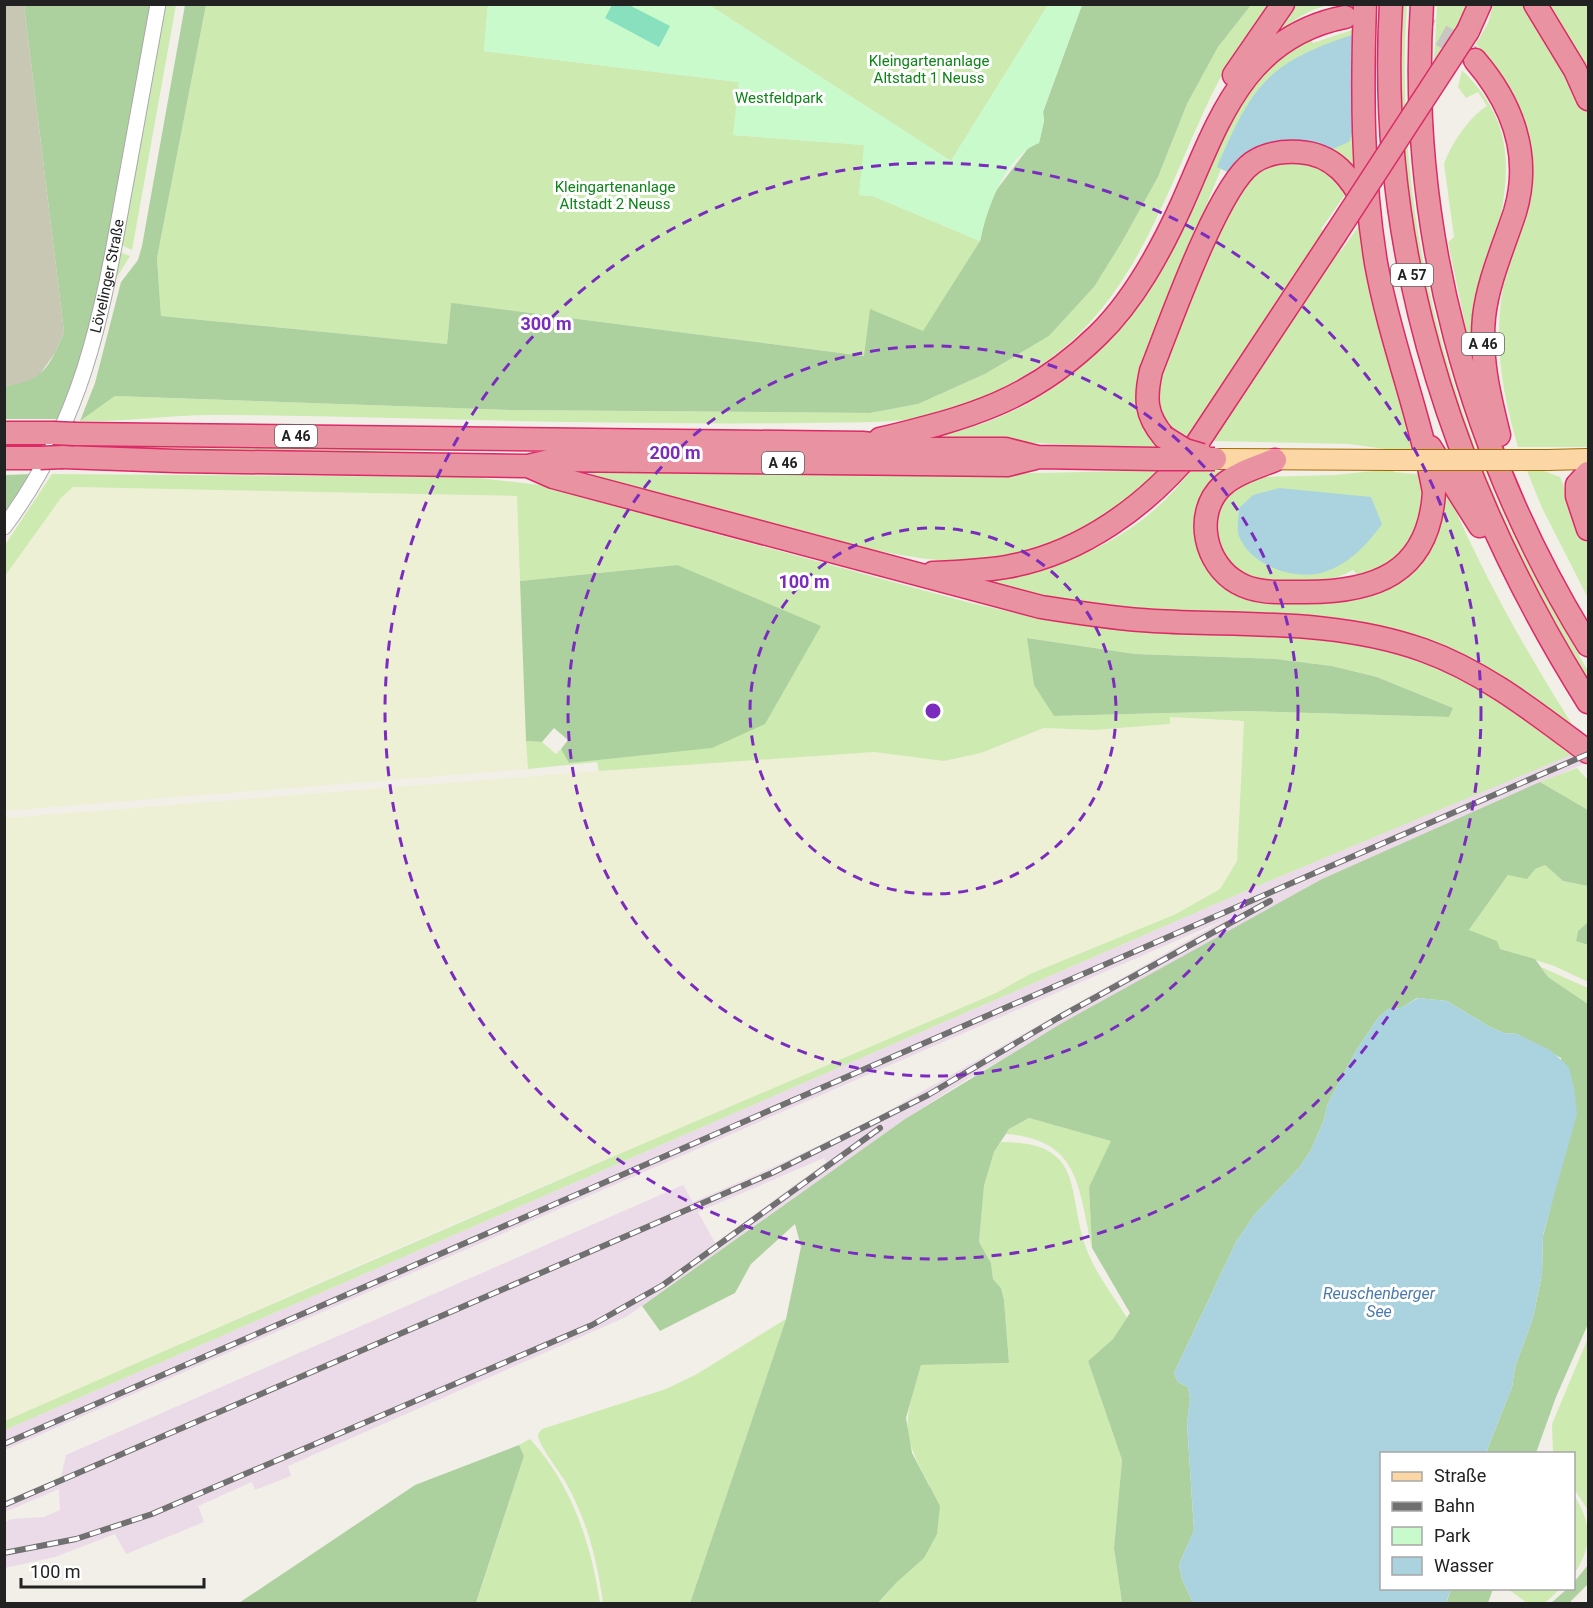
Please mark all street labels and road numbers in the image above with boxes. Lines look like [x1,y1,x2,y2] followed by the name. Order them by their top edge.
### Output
[86,218,128,335] street label: Lövelinger Straße
[1391,264,1433,286] road number: A 57
[1462,333,1504,355] road number: A 46
[275,425,317,447] road number: A 46
[762,452,804,474] road number: A 46

